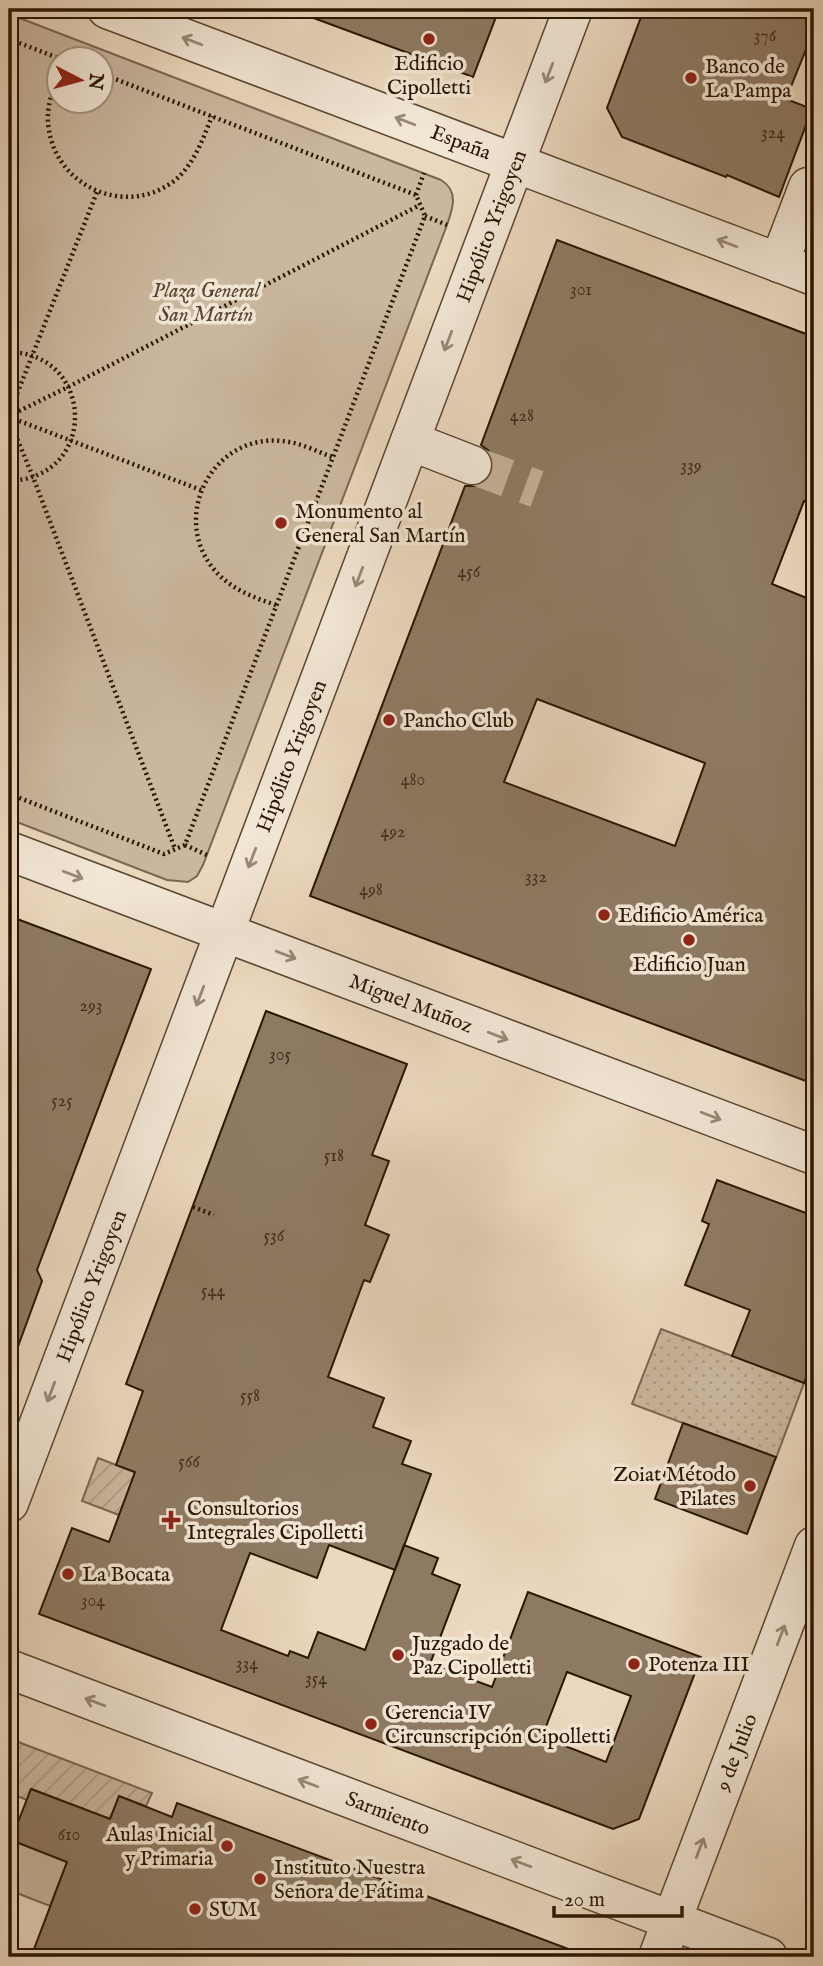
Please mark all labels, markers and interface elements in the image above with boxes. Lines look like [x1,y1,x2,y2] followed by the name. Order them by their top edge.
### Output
[754,25,777,48] house number: 376
[421,31,437,47] marker: Edificio Cipolletti
[182,34,204,46] one-way arrow
[46,46,116,116] north arrow
[387,51,471,102] place label: Edificio Cipolletti
[705,54,792,105] place label: Banco de La Pampa
[542,61,554,83] one-way arrow
[683,70,699,86] marker: Banco de La Pampa
[82,71,108,92] text: N
[395,114,417,127] one-way arrow
[426,120,495,168] street label: España
[761,122,785,145] house number: 324
[451,147,534,307] street label: Hipólito Yrigoyen
[717,236,739,249] one-way arrow
[152,278,262,329] park label: Plaza General San Martín
[570,279,592,302] house number: 301
[440,330,453,352] one-way arrow
[510,405,534,428] house number: 428
[680,455,702,478] house number: 339
[295,499,465,550] place label: Monumento al General San Martín
[273,515,289,531] marker: Monumento al General San Martín
[458,561,481,584] house number: 456
[351,565,364,587] one-way arrow
[251,677,334,837] street label: Hipólito Yrigoyen
[403,708,514,735] place label: Pancho Club
[381,712,397,728] marker: Pancho Club
[401,769,425,792] house number: 480
[380,821,406,844] house number: 492
[245,847,258,869] one-way arrow
[525,866,547,889] house number: 332
[61,870,83,882] one-way arrow
[359,879,383,902] house number: 498
[618,903,764,930] place label: Edificio América
[596,907,612,923] marker: Edificio América
[681,932,697,948] marker: Edificio Juan
[274,950,296,963] one-way arrow
[632,952,746,979] place label: Edificio Juan
[345,968,476,1040] street label: Miguel Muñoz
[193,984,205,1006] one-way arrow
[79,995,103,1018] house number: 293
[487,1030,509,1043] one-way arrow
[269,1044,292,1067] house number: 305
[51,1090,73,1113] house number: 525
[700,1111,722,1123] one-way arrow
[324,1145,344,1168] house number: 518
[51,1207,134,1367] street label: Hipólito Yrigoyen
[264,1225,285,1248] house number: 536
[201,1280,225,1303] house number: 544
[43,1381,56,1403] one-way arrow
[240,1385,260,1408] house number: 558
[178,1451,200,1474] house number: 566
[613,1462,736,1513] place label: Zoiat Método Pilates
[742,1478,758,1494] marker: Zoiat Método Pilates
[187,1496,364,1547] place label: Consultorios Integrales Cipolletti
[161,1510,181,1530] marker: Consultorios Integrales Cipolletti
[82,1562,171,1589] place label: La Bocata
[60,1566,76,1582] marker: La Bocata
[81,1590,105,1613] house number: 304
[775,1624,788,1646] one-way arrow
[410,1631,532,1682] place label: Juzgado de Paz Cipolletti
[390,1647,406,1663] marker: Juzgado de Paz Cipolletti
[648,1652,750,1679] place label: Potenza III
[236,1653,258,1676] house number: 334
[626,1656,642,1672] marker: Potenza III
[305,1668,327,1691] house number: 354
[85,1695,107,1707] one-way arrow
[385,1700,611,1751] place label: Gerencia IV Circunscripción Cipolletti
[710,1710,764,1796] street label: 9 de Julio
[363,1716,379,1732] marker: Gerencia IV Circunscripción Cipolletti
[298,1775,320,1788] one-way arrow
[341,1786,434,1843] street label: Sarmiento
[105,1822,214,1873] place label: Aulas Inicial y Primaria
[58,1824,80,1847] house number: 610
[695,1837,707,1859] one-way arrow
[219,1838,235,1854] marker: Aulas Inicial y Primaria
[274,1855,426,1906] place label: Instituto Nuestra Señora de Fátima
[510,1856,532,1869] one-way arrow
[252,1871,268,1887] marker: Instituto Nuestra Señora de Fátima
[554,1875,681,1919] scale bar
[564,1887,605,1914] text: 20 m
[209,1897,258,1924] place label: SUM
[187,1901,203,1917] marker: SUM

